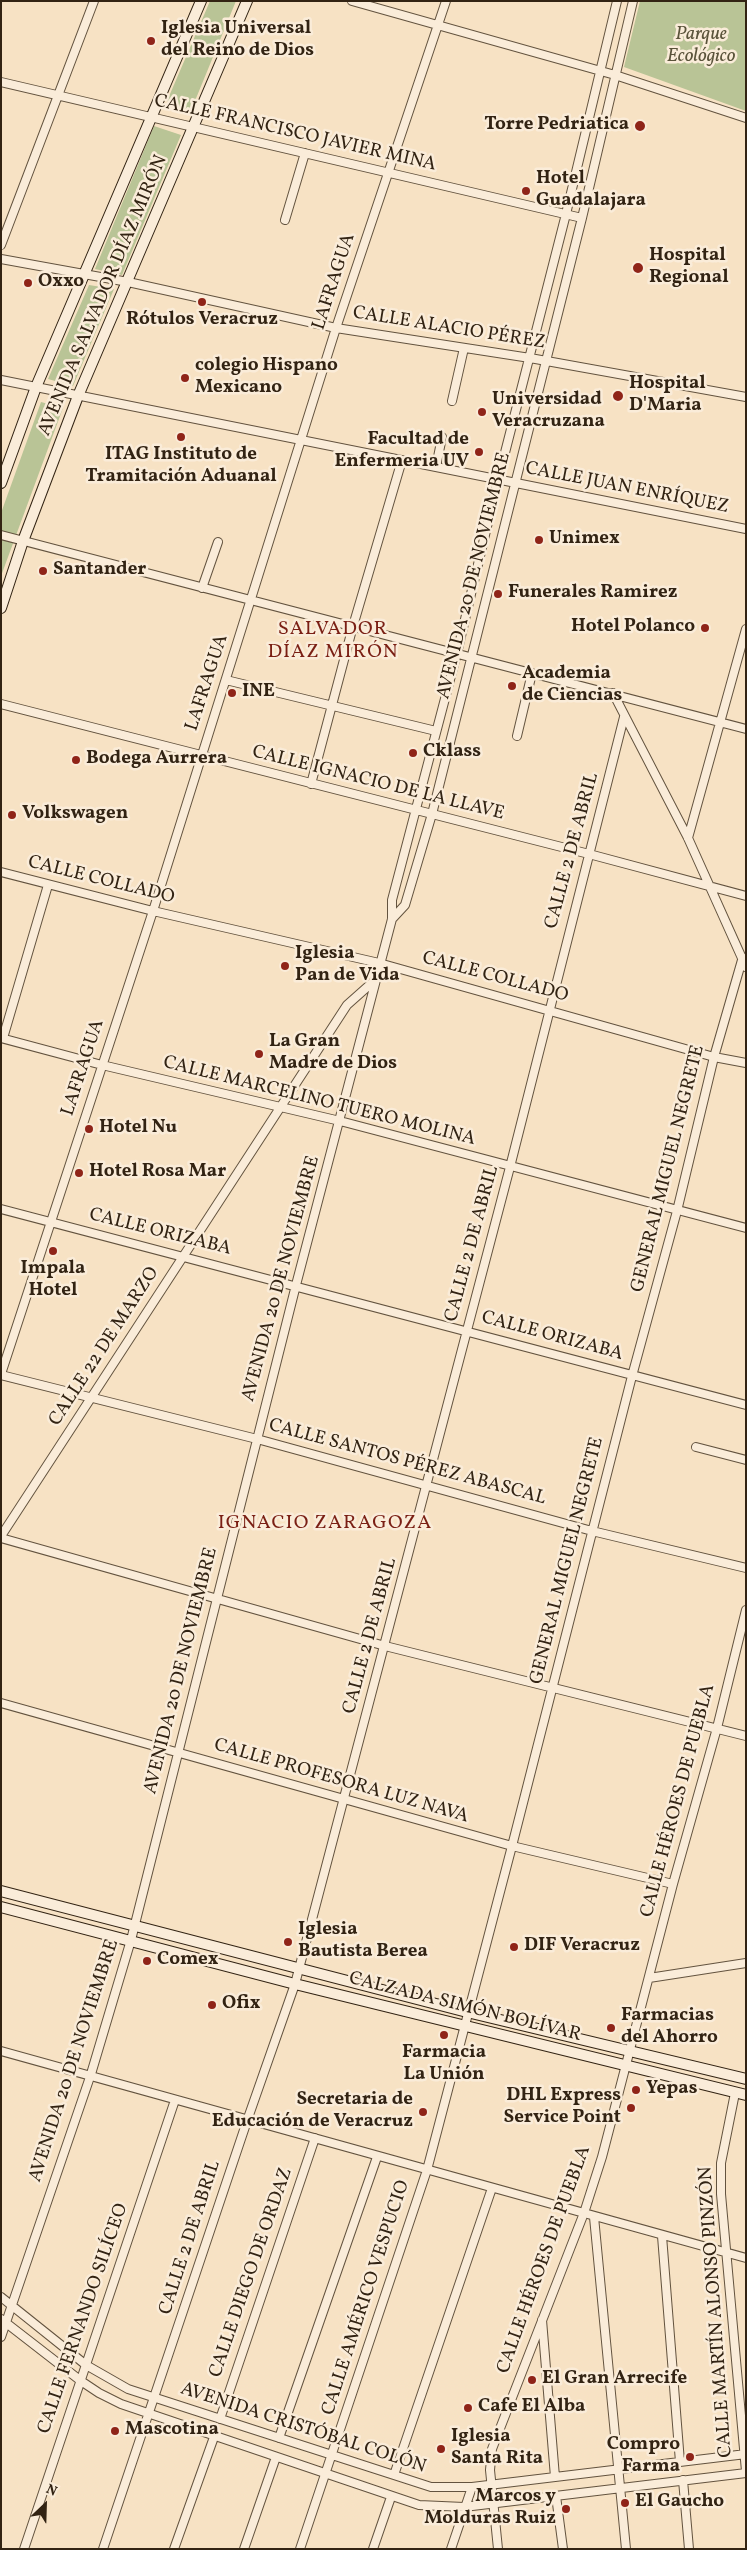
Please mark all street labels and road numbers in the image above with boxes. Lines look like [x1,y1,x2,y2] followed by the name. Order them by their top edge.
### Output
[152,90,438,178] street label: CALLE FRANCISCO JAVIER MINA
[34,152,174,440] street label: AVENIDA SALVADOR DÍAZ MIRÓN
[309,231,361,333] street label: LAFRAGUA
[351,303,547,355] street label: CALLE ALACIO PÉREZ
[433,450,517,702] street label: AVENIDA 20 DE NOVIEMBRE
[523,458,731,520] street label: CALLE JUAN ENRÍQUEZ
[182,632,234,734] street label: LAFRAGUA
[249,742,507,826] street label: CALLE IGNACIO DE LA LLAVE
[541,771,605,931] street label: CALLE 2 DE ABRIL
[25,852,177,910] street label: CALLE COLLADO
[419,948,571,1008] street label: CALLE COLLADO
[58,1017,110,1119] street label: LAFRAGUA
[627,1043,711,1295] street label: GENERAL MIGUEL NEGRETE
[160,1052,478,1152] street label: CALLE MARCELINO TUERO MOLINA
[238,1154,326,1404] street label: AVENIDA 20 DE NOVIEMBRE
[441,1164,505,1324] street label: CALLE 2 DE ABRIL
[87,1204,233,1262] street label: CALLE ORIZABA
[45,1263,165,1431] street label: CALLE 22 DE MARZO
[479,1307,625,1367] street label: CALLE ORIZABA
[266,1415,548,1511] street label: CALLE SANTOS PÉREZ ABASCAL
[526,1435,610,1687] street label: GENERAL MIGUEL NEGRETE
[140,1545,224,1797] street label: AVENIDA 20 DE NOVIEMBRE
[339,1556,403,1716] street label: CALLE 2 DE ABRIL
[637,1682,721,1920] street label: CALLE HÉROES DE PUEBLA
[211,1735,471,1829] street label: CALLE PROFESORA LUZ NAVA
[25,1937,125,2185] street label: AVENIDA 20 DE NOVIEMBRE
[346,1968,584,2048] street label: CALZADA SIMÓN BOLÍVAR
[493,2143,597,2377] street label: CALLE HÉROES DE PUEBLA
[155,2158,227,2318] street label: CALLE 2 DE ABRIL
[205,2165,299,2381] street label: CALLE DIEGO DE ORDAZ
[695,2166,739,2458] street label: CALLE MARTÍN ALONSO PINZÓN
[318,2178,416,2418] street label: CALLE AMÉRICO VESPUCIO
[34,2201,134,2437] street label: CALLE FERNANDO SILÍCEO
[177,2378,429,2480] street label: AVENIDA CRISTÓBAL COLÓN

